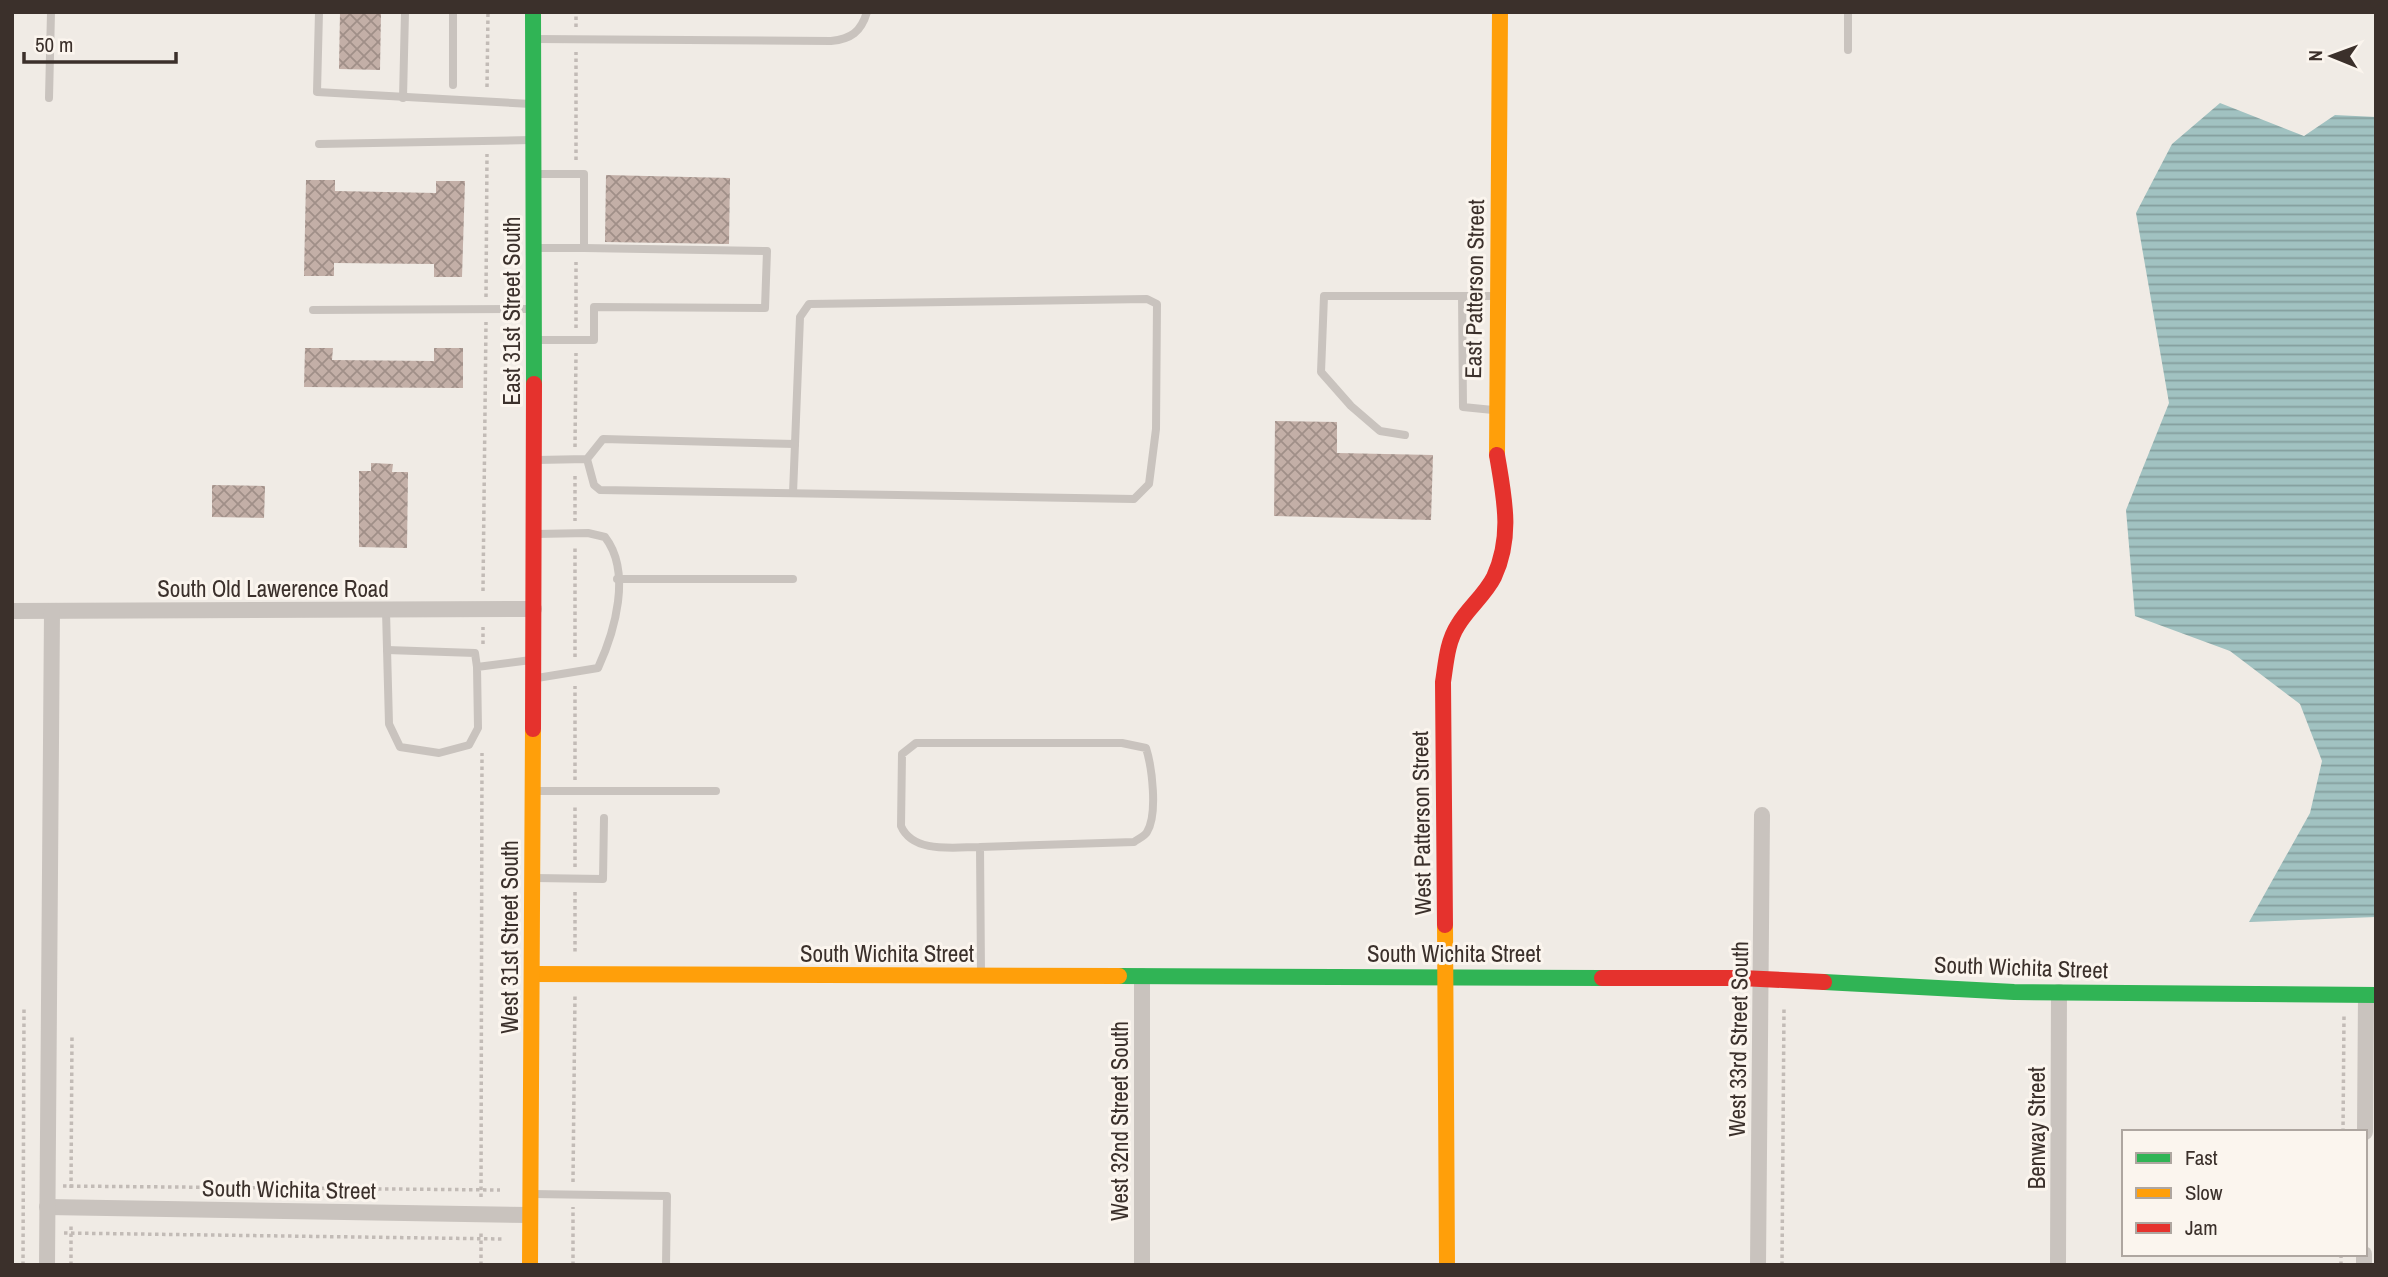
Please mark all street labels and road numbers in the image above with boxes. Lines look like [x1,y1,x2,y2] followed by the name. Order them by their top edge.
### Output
[1457,199,1491,379] street label: East Patterson Street
[496,217,527,405] street label: East 31st Street South
[157,573,389,604] street label: South Old Lawerence Road
[1404,731,1438,915] street label: West Patterson Street
[494,840,525,1034] street label: West 31st Street South
[800,938,974,969] street label: South Wichita Street
[1367,938,1541,969] street label: South Wichita Street
[1721,941,1755,1137] street label: West 33rd Street South
[1933,948,2109,986] street label: South Wichita Street
[1104,1021,1135,1221] street label: West 32nd Street South
[2021,1067,2052,1189] street label: Benway Street
[202,1172,376,1206] street label: South Wichita Street

